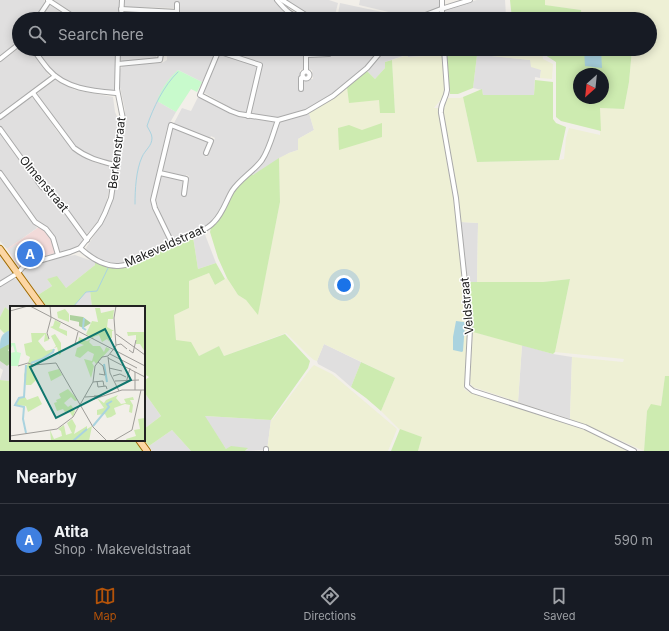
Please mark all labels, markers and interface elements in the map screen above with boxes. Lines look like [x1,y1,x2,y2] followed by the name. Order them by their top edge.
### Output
[12,12,657,56] search box
[26,23,48,45] icon: search
[58,25,144,44] text: Search here
[573,68,609,104] north arrow
[105,116,128,190] street label: Berkenstraat
[17,152,72,215] street label: Olmenstraat
[122,221,207,270] street label: Makeveldstraat
[17,239,43,269] pin: A
[334,275,354,295] your location
[457,277,476,335] street label: Veldstraat
[10,306,145,441] inset map
[16,467,77,487] text: Nearby
[54,522,89,541] text: Atita
[24,532,34,548] text: A
[614,532,653,548] text: 590 m
[54,541,191,557] text: Shop · Makeveldstraat
[94,585,116,623] tab: Map
[304,585,356,623] tab: Directions
[543,585,575,623] tab: Saved

